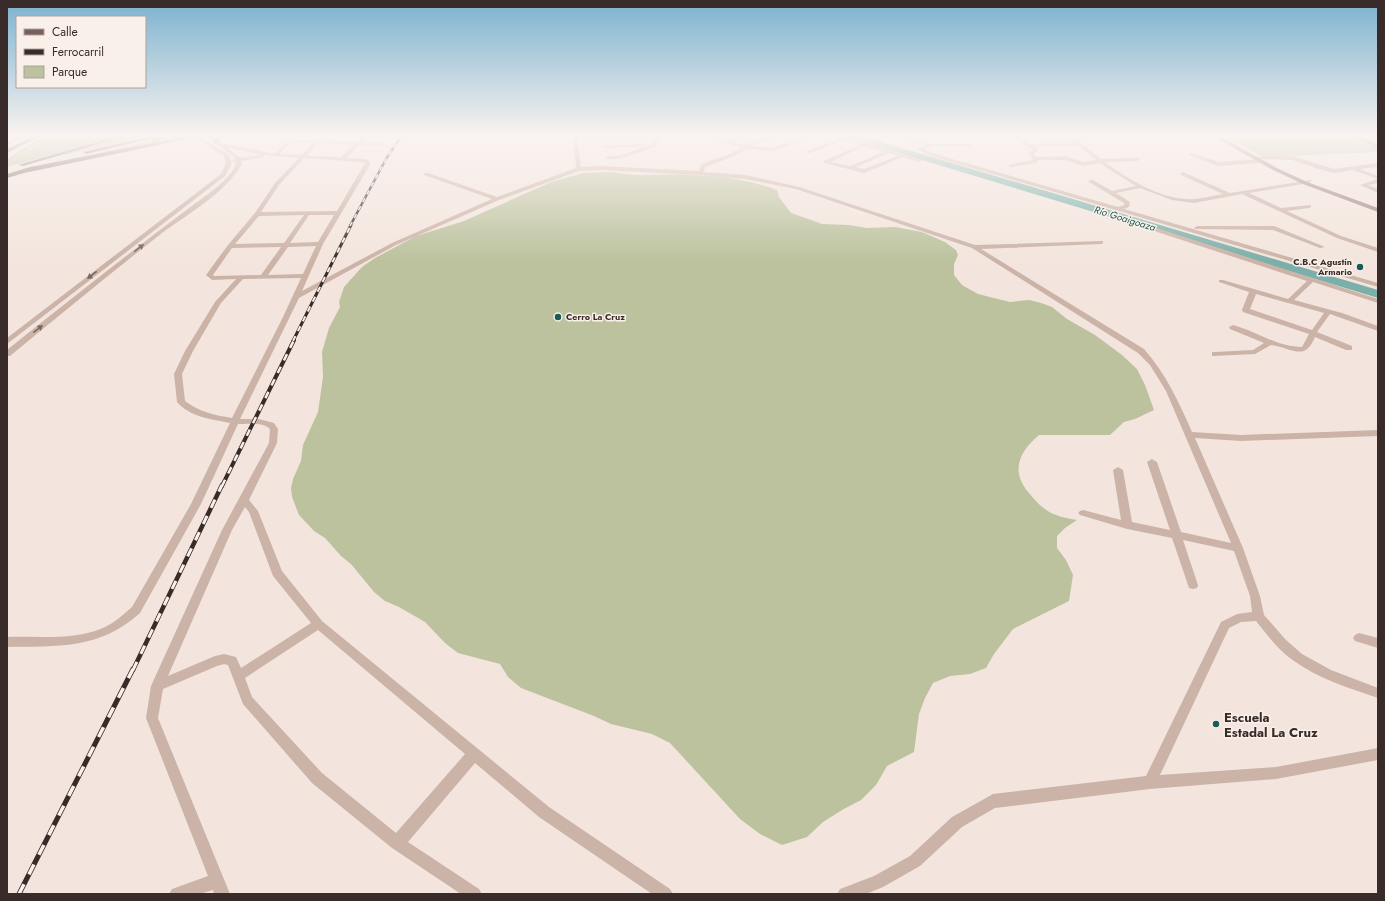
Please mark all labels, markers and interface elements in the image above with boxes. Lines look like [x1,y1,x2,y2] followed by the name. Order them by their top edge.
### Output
[16,16,146,88] legend
[52,23,78,41] text: Calle
[52,43,104,61] text: Ferrocarril
[52,63,87,81] text: Parque
[1092,202,1158,235] water label: Río Goaigoaza
[134,244,145,253] one-way arrow
[1293,255,1353,278] place label: C.B.C Agustín Armario
[1355,262,1365,272] marker: C.B.C Agustín Armario
[87,271,98,280] one-way arrow
[566,310,625,323] place label: Cerro La Cruz
[553,312,563,322] marker: Cerro La Cruz
[32,325,43,334] one-way arrow
[1224,708,1318,742] place label: Escuela Estadal La Cruz
[1211,719,1221,729] marker: Escuela Estadal La Cruz

